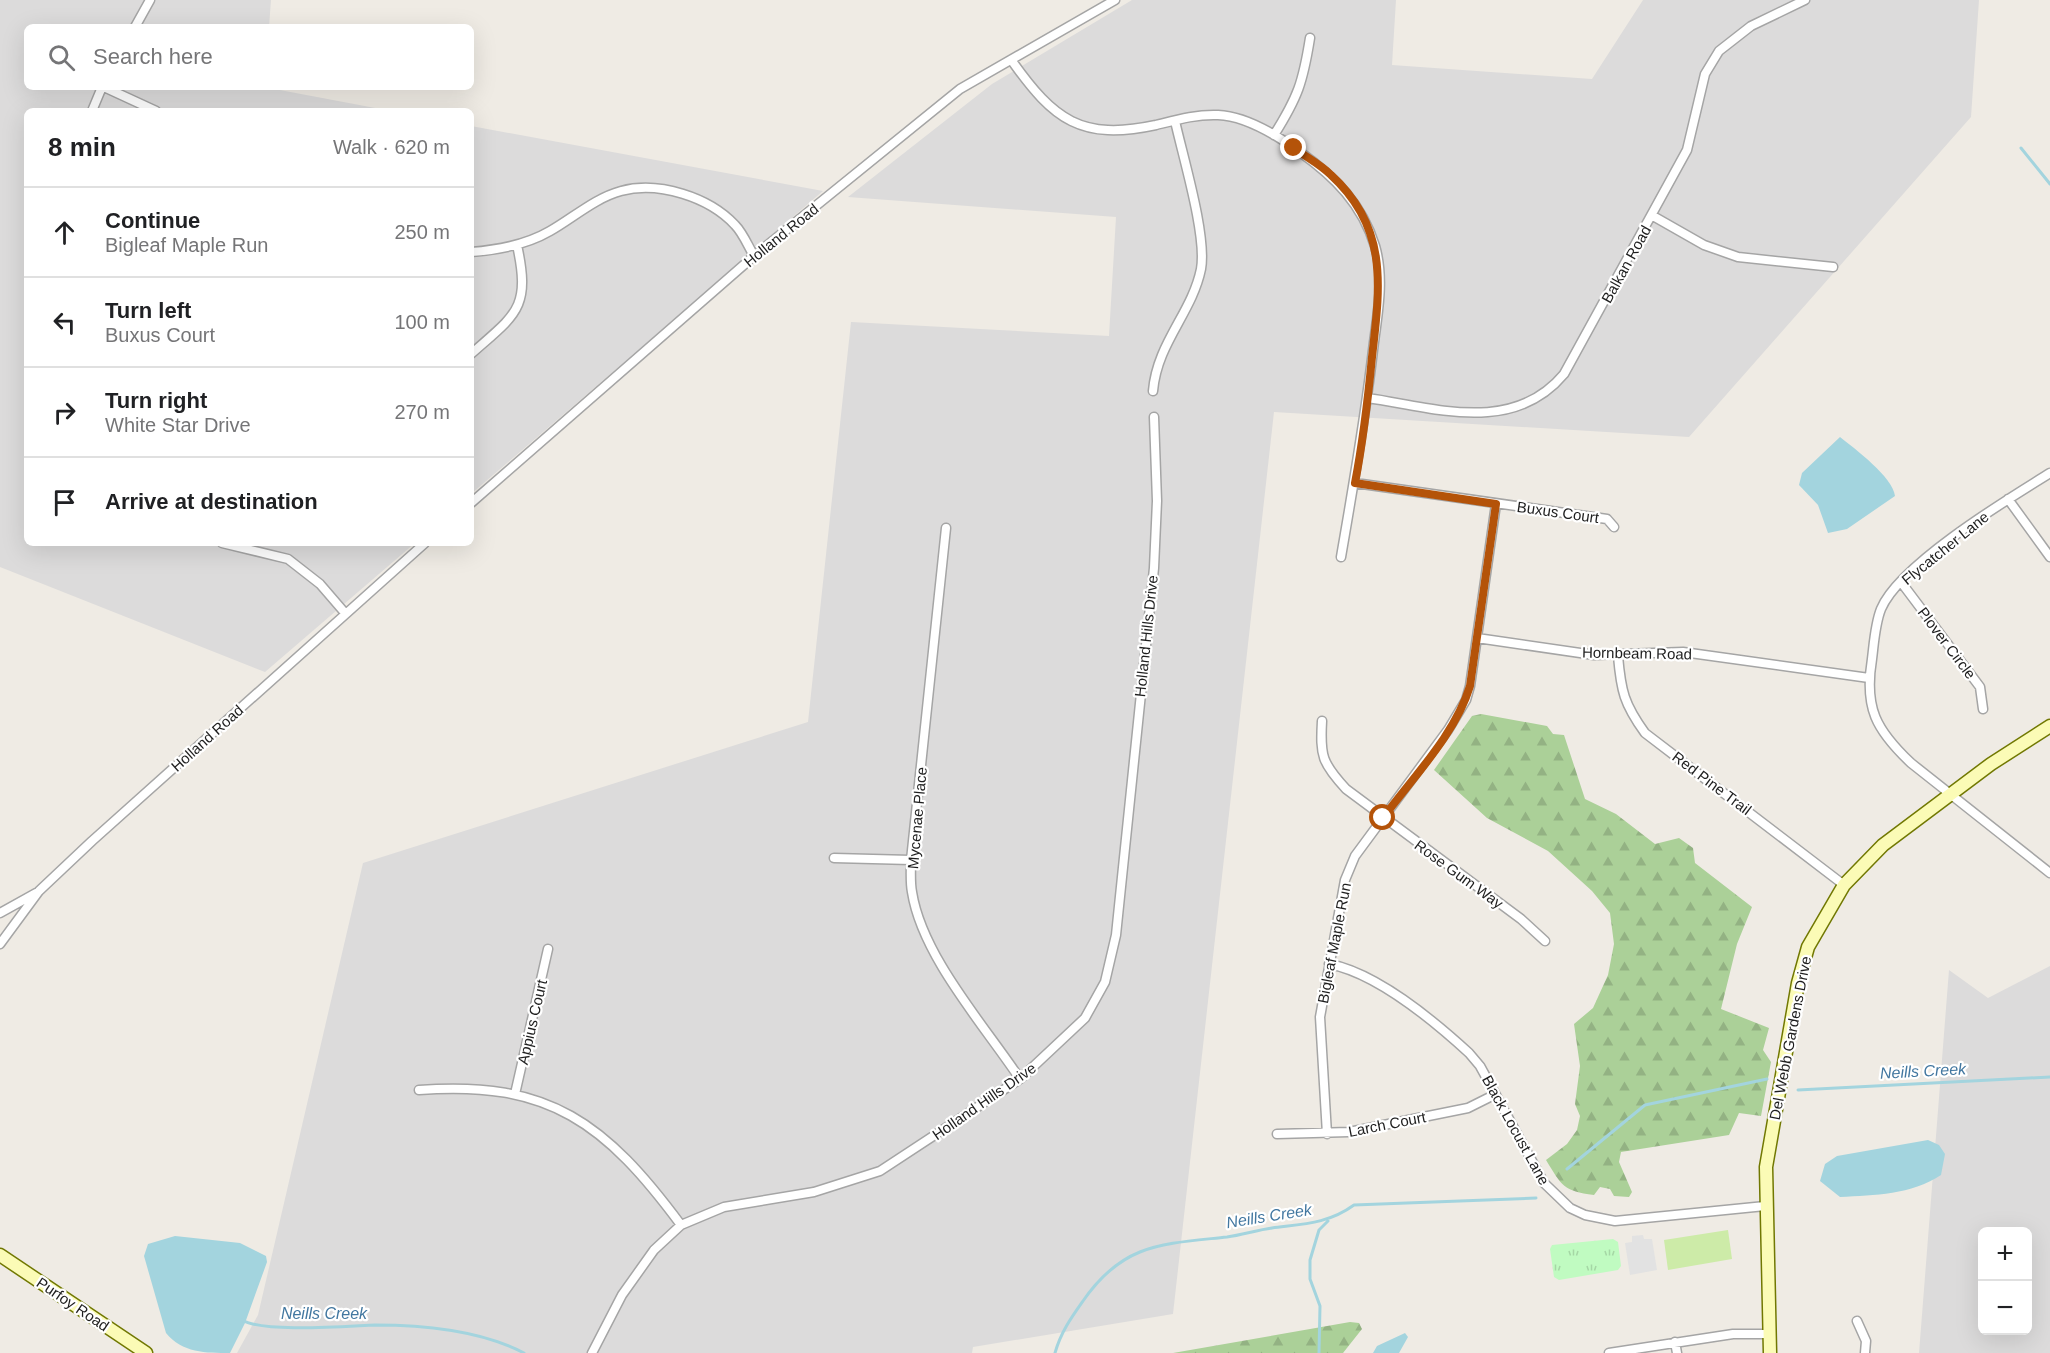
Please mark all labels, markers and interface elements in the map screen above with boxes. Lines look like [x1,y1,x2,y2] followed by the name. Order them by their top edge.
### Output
[24,24,474,90] search box
[45,41,78,74] icon: search
[93,44,213,69] text: Search here
[48,132,116,162] text: 8 min
[1280,134,1306,160] route end
[333,136,450,158] text: Walk · 620 m
[740,200,822,270] street label: Holland Road
[105,208,200,233] text: Continue
[48,216,81,249] icon: ahead
[394,221,450,243] text: 250 m
[1598,222,1654,306] street label: Balkan Road
[105,234,268,256] text: Bigleaf Maple Run
[105,298,191,323] text: Turn left
[48,306,81,339] icon: left
[394,311,450,333] text: 100 m
[105,324,215,346] text: Buxus Court
[105,388,207,413] text: Turn right
[48,396,81,429] icon: right
[394,401,450,423] text: 270 m
[105,414,251,436] text: White Star Drive
[48,486,81,519] icon: arrive
[105,489,318,514] text: Arrive at destination
[1516,498,1601,526] street label: Buxus Court
[1898,508,1992,588] street label: Flycatcher Lane
[1131,574,1161,698] street label: Holland Hills Drive
[1915,604,1979,682] street label: Plover Circle
[1582,644,1692,662] street label: Hornbeam Road
[168,701,246,775] street label: Holland Road
[1669,748,1755,818] street label: Red Pine Trail
[904,766,930,870] street label: Mycenae Place
[1369,804,1395,830] route start
[1411,836,1507,912] street label: Rose Gum Way
[1314,881,1354,1005] street label: Bigleaf Maple Run
[1766,955,1814,1121] street label: Del Webb Gardens Drive
[514,977,550,1066] street label: Appius Court
[929,1059,1039,1143] street label: Holland Hills Drive
[1879,1060,1968,1082] water label: Neills Creek
[1479,1072,1553,1188] street label: Black Locust Lane
[1347,1108,1428,1140] street label: Larch Court
[1225,1201,1314,1231] water label: Neills Creek
[1978,1227,2032,1335] map controls
[1978,1227,2032,1281] button: +
[34,1274,112,1334] street label: Purfoy Road
[1978,1281,2032,1335] button: −
[281,1305,368,1322] water label: Neills Creek

